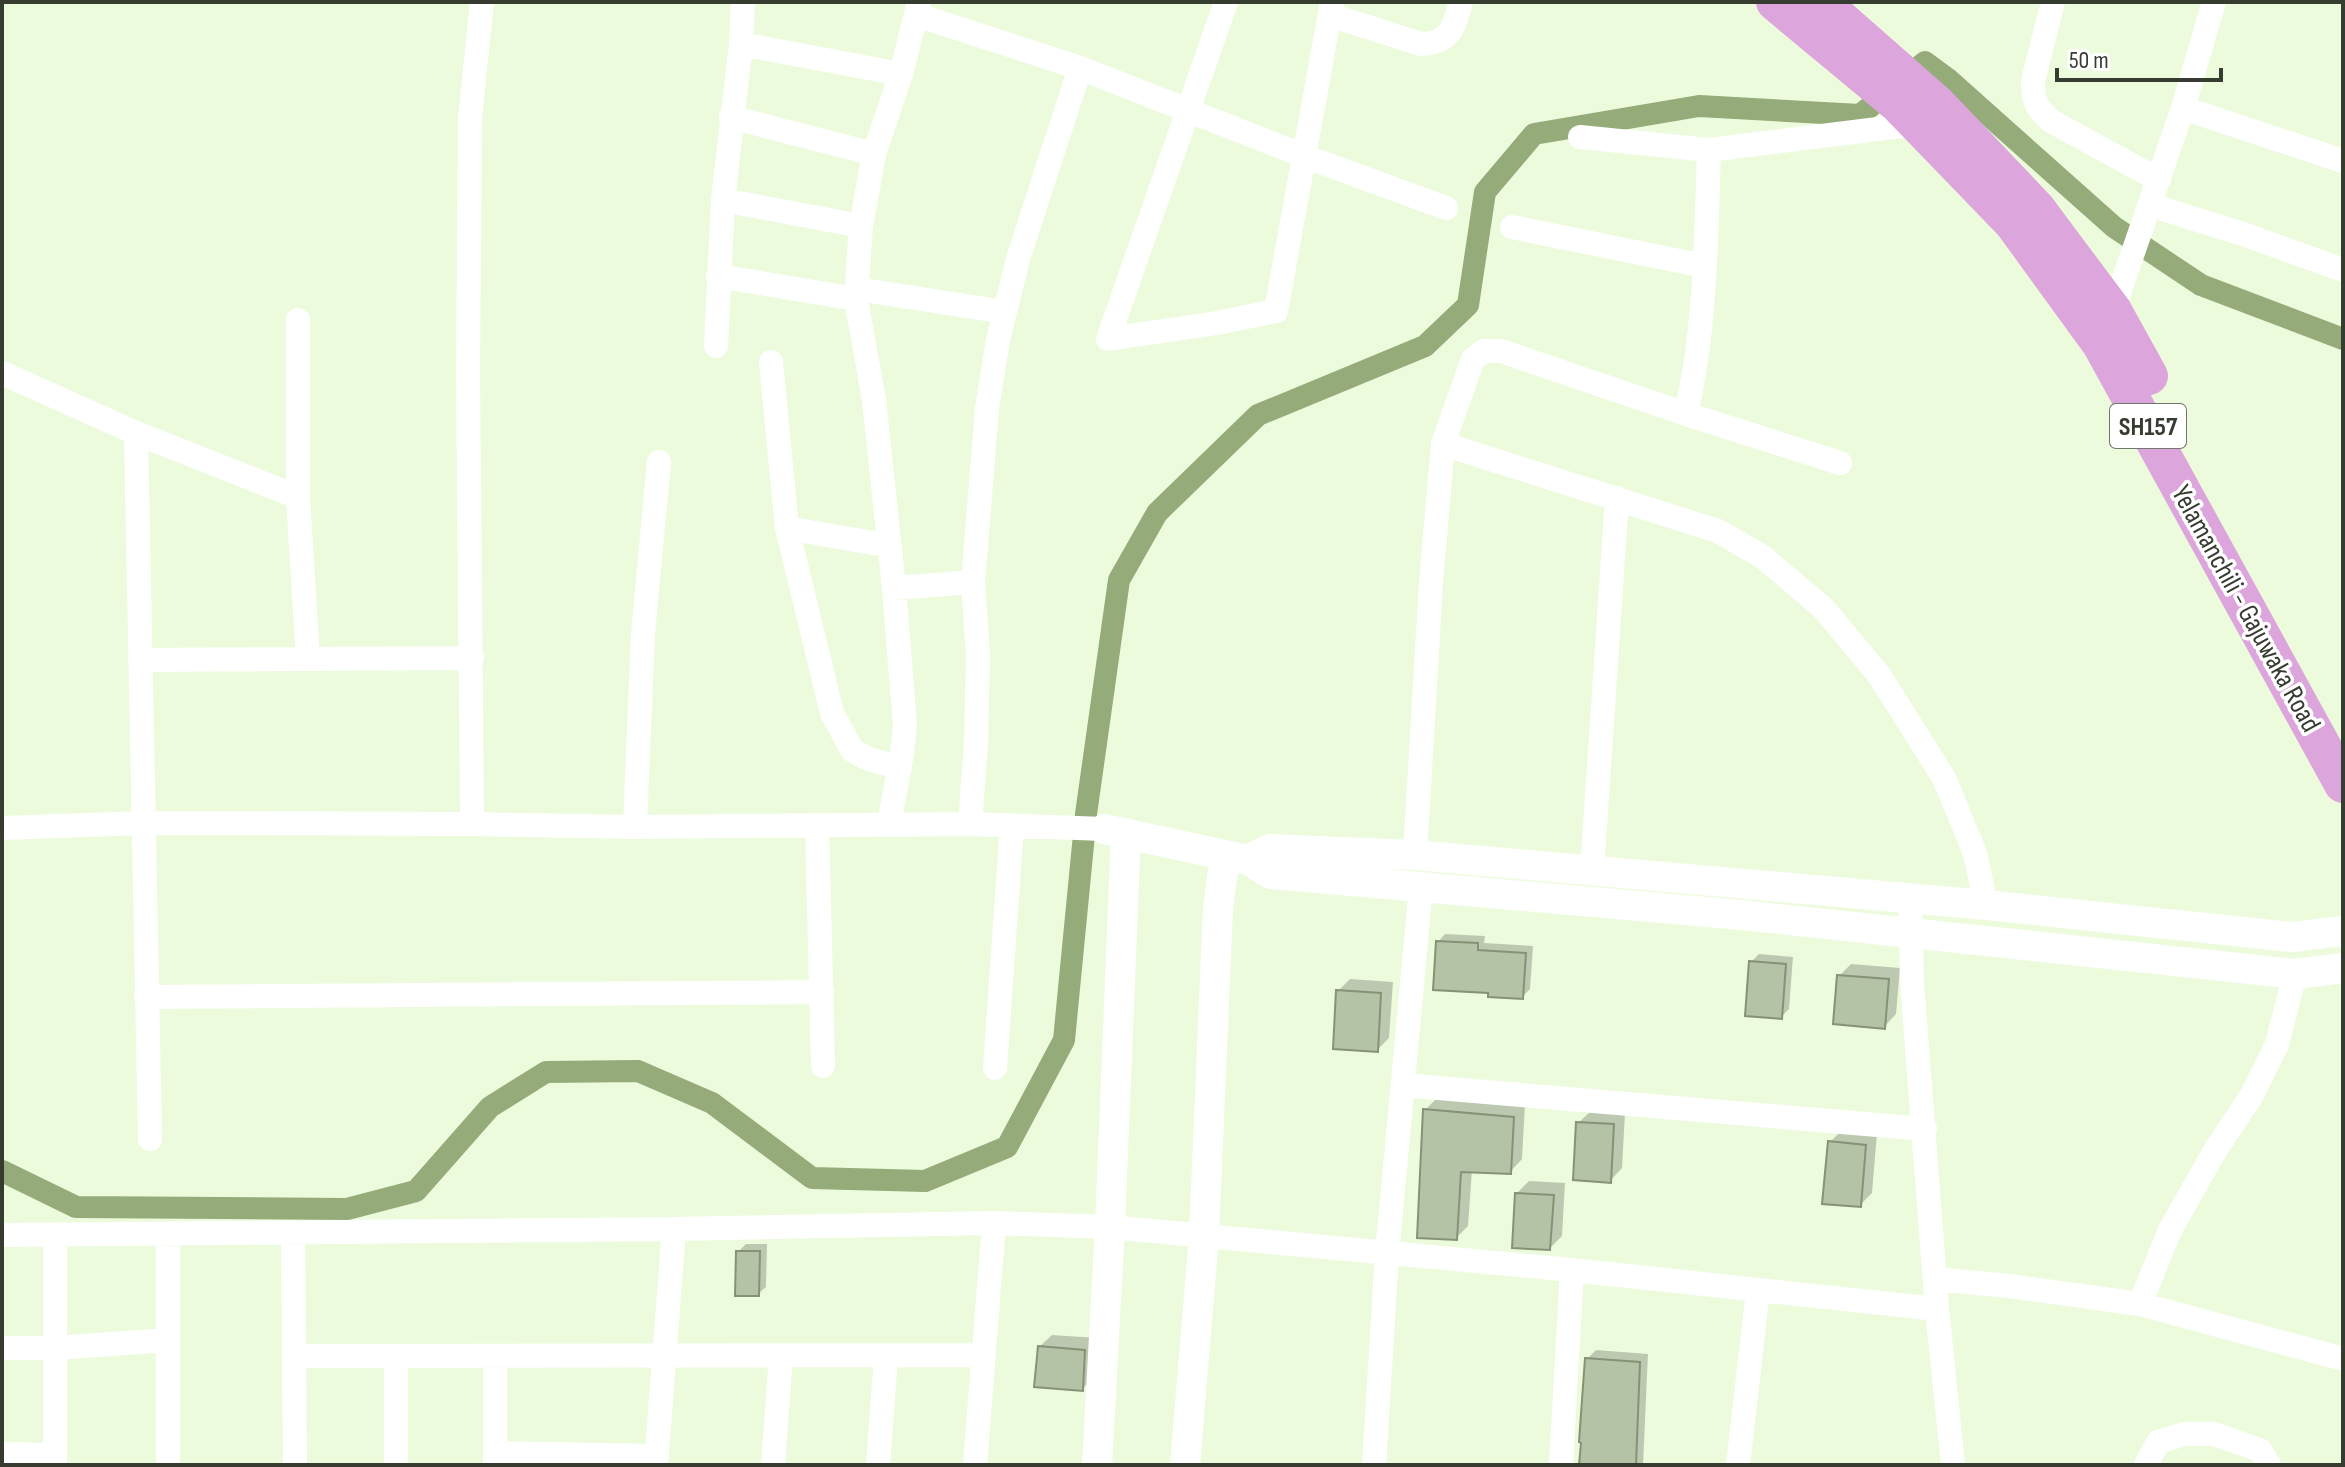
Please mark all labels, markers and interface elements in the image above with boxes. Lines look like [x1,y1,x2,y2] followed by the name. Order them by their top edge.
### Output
[2057,32,2221,82] scale bar
[2069,46,2109,75] text: 50 m
[2110,404,2186,448] road number: SH157
[2164,480,2327,738] street label: Yelamanchili - Gajuwaka Road

